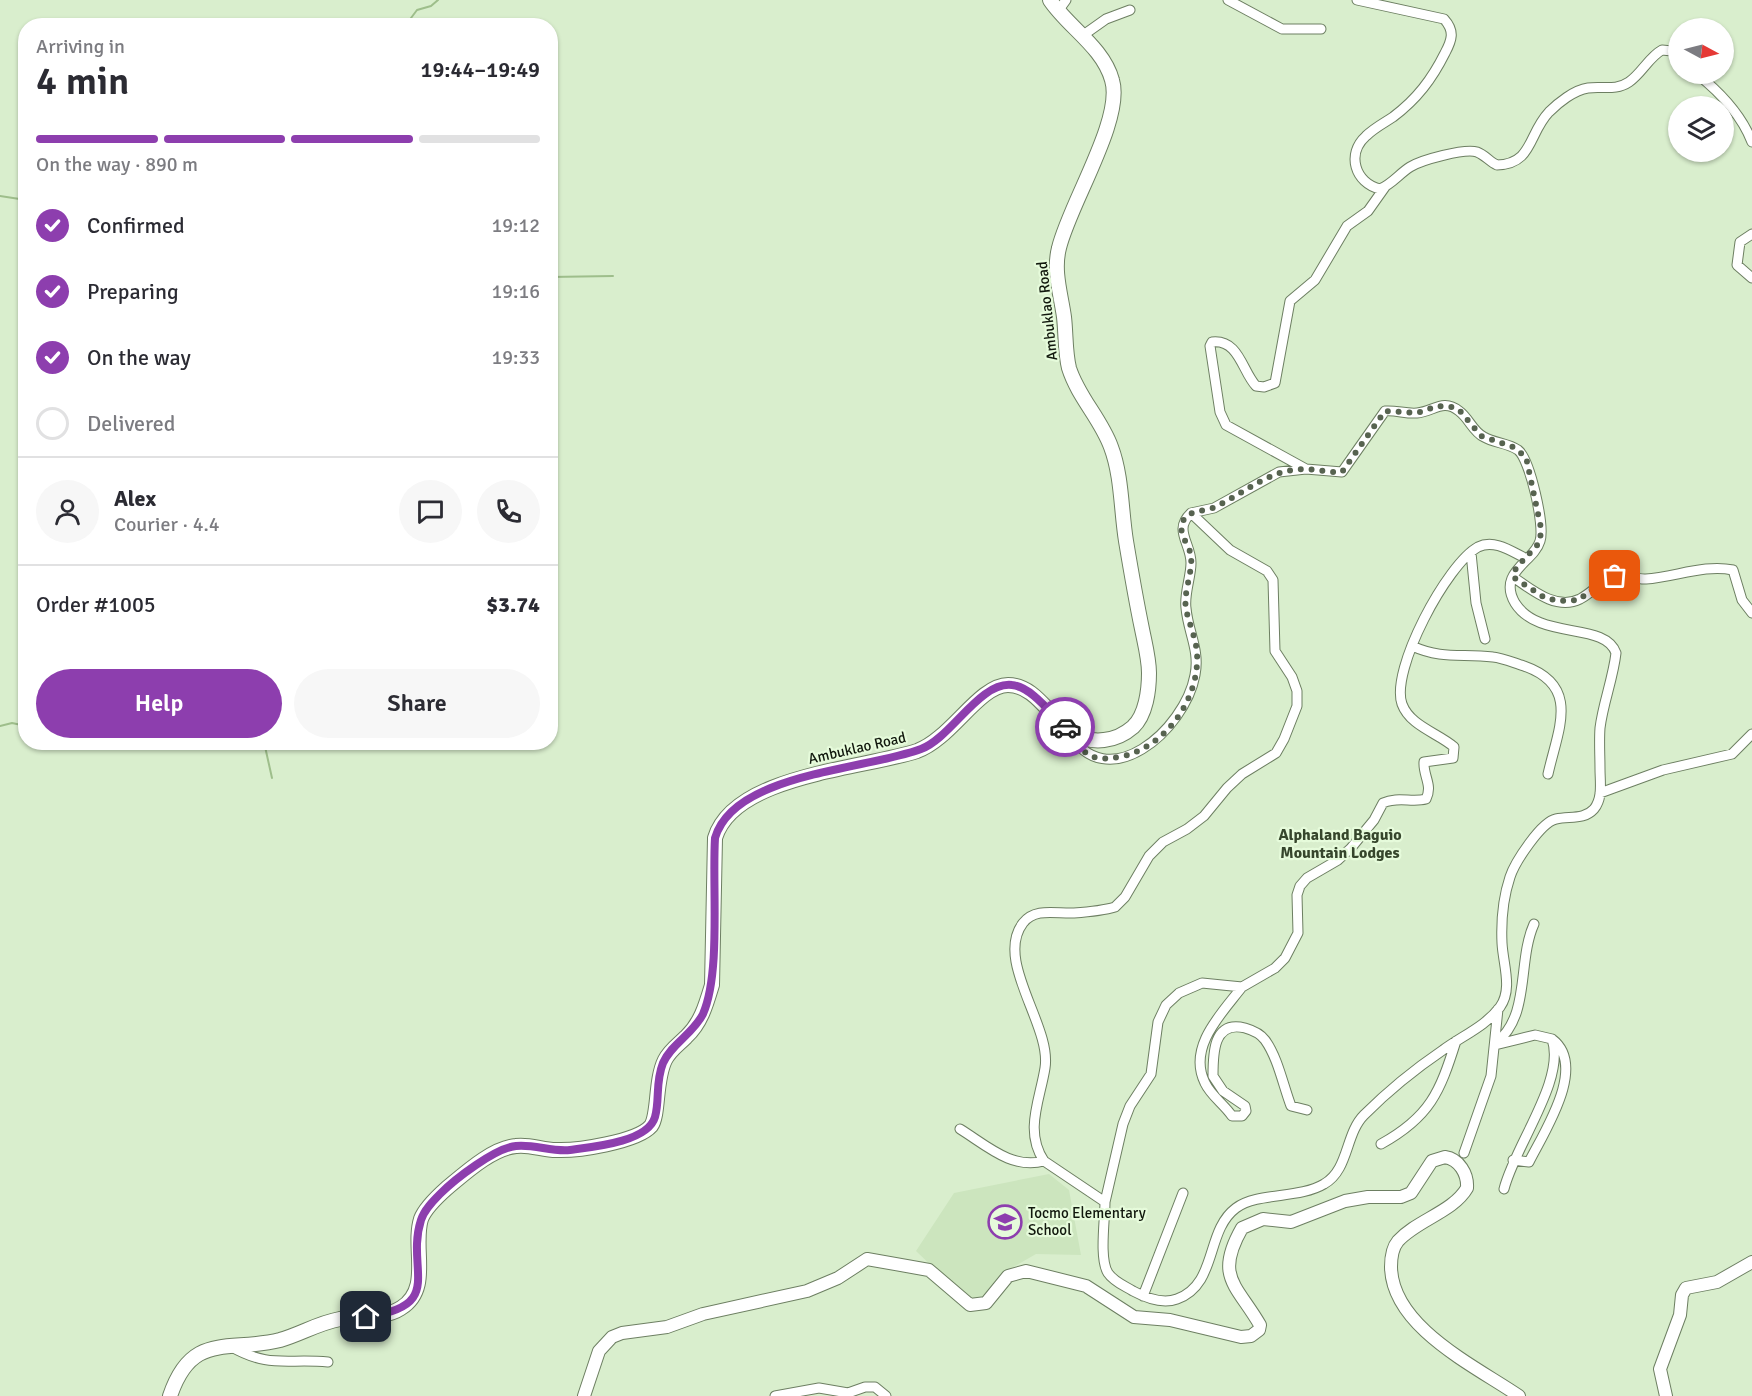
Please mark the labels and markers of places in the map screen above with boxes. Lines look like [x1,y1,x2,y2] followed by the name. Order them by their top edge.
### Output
[1589,550,1640,601] pin
[987,1204,1023,1240] school or university icon: Tocmo Elementary School
[1028,1204,1146,1239] place label: Tocmo Elementary School
[340,1291,391,1342] pin

